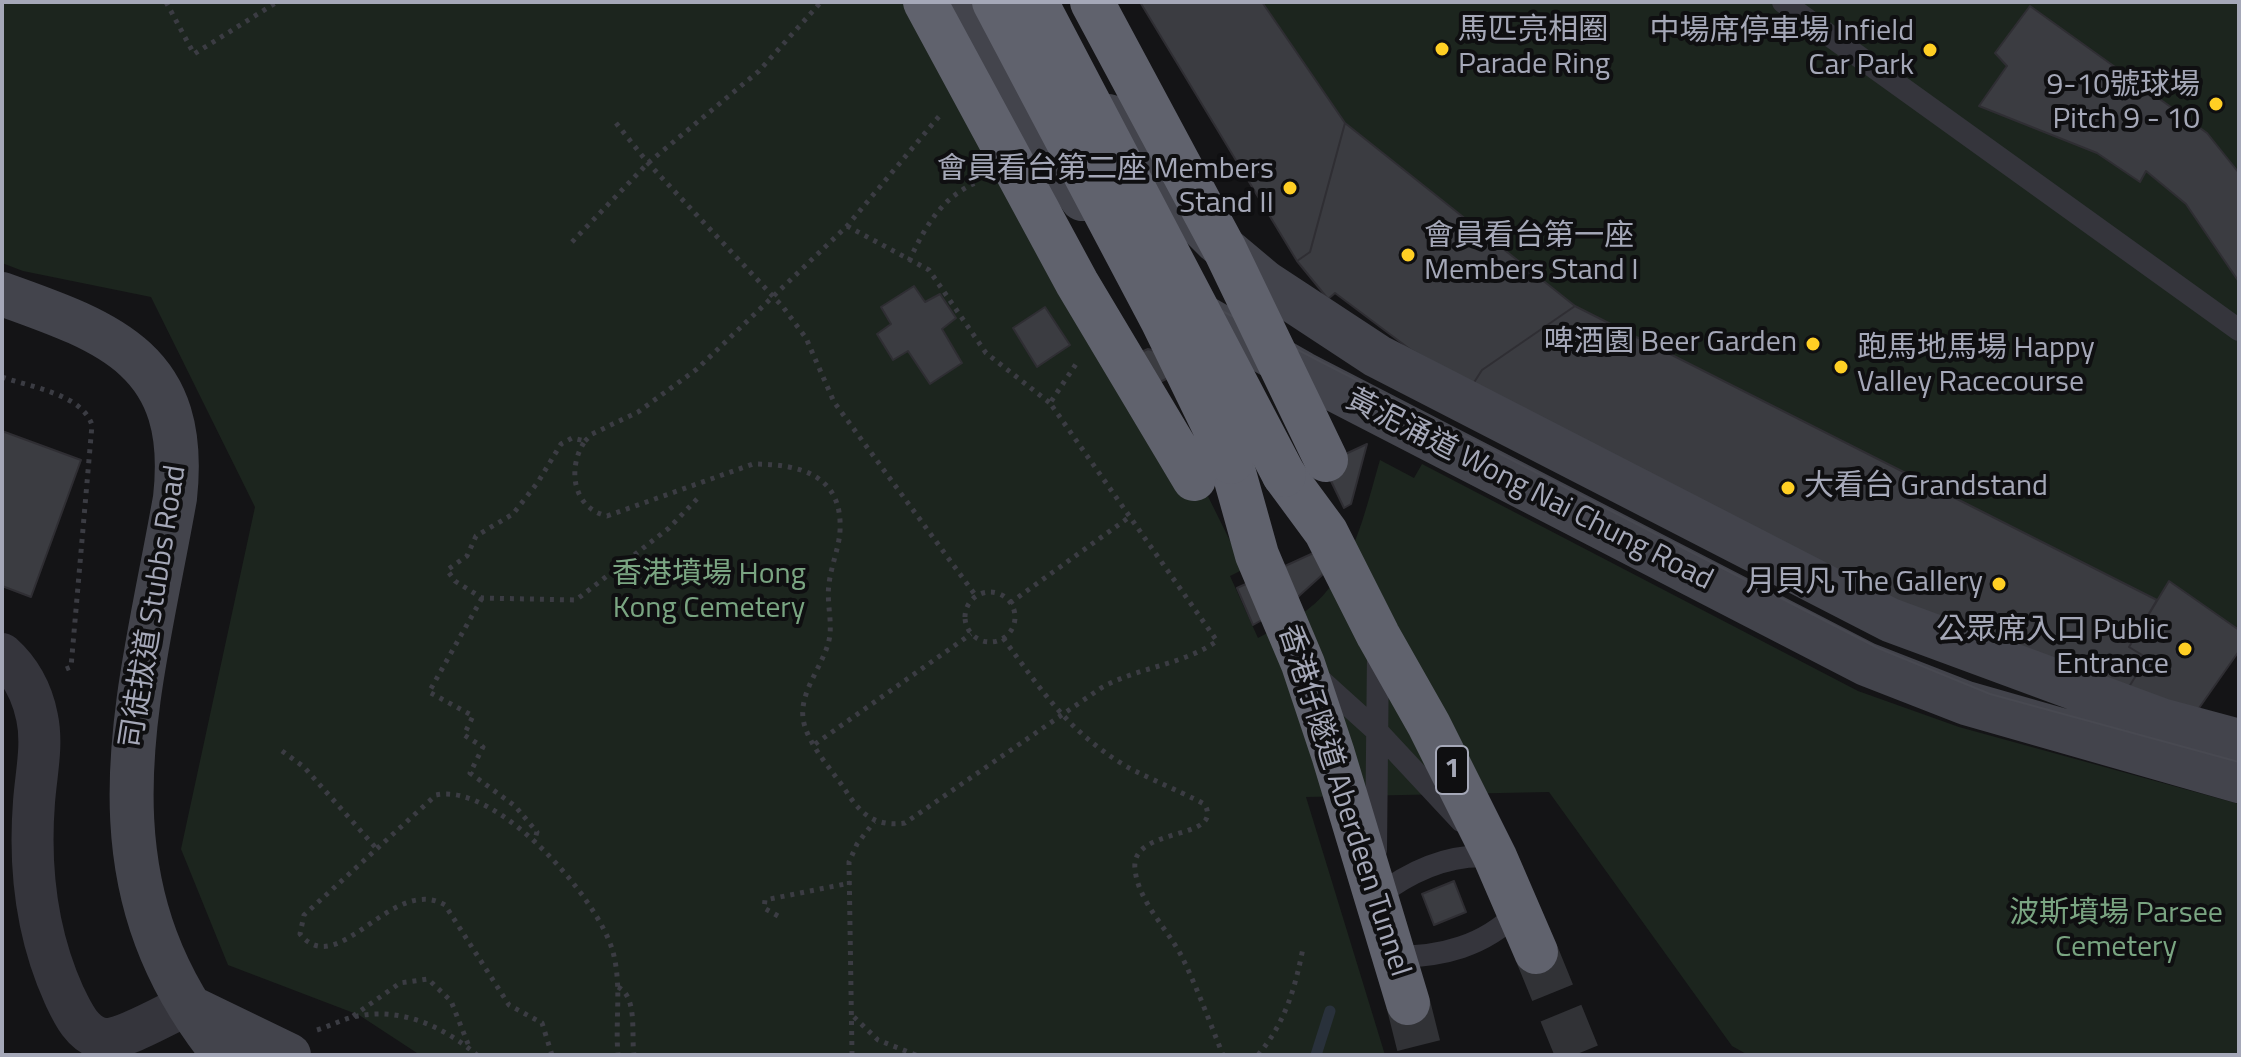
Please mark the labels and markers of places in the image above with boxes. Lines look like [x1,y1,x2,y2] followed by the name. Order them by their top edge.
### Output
[1458,14,1610,84] place label: 馬匹亮相圈 Parade Ring
[1649,15,1914,86] place label: 中場席停車場 Infield Car Park
[1433,40,1451,58] marker: 馬匹亮相圈 Parade Ring
[1921,41,1939,59] marker: 中場席停車場 Infield Car Park
[2046,69,2200,140] place label: 9-10號球場 Pitch 9 - 10
[2207,95,2225,113] marker: 9-10號球場 Pitch 9 - 10
[937,153,1274,224] place label: 會員看台第二座 Members Stand II
[1281,179,1299,197] marker: 會員看台第二座 Members Stand II
[1424,220,1639,290] place label: 會員看台第一座 Members Stand I
[1399,246,1417,264] marker: 會員看台第一座 Members Stand I
[1544,326,1797,362] place label: 啤酒園 Beer Garden
[1857,332,2095,402] place label: 跑馬地馬場 Happy Valley Racecourse
[1804,335,1822,353] marker: 啤酒園 Beer Garden
[1832,358,1850,376] marker: 跑馬地馬場 Happy Valley Racecourse
[1804,470,2048,506] place label: 大看台 Grandstand
[1779,479,1797,497] marker: 大看台 Grandstand
[1745,566,1983,602] place label: 月貝凡 The Gallery
[1990,575,2008,593] marker: 月貝凡 The Gallery
[1936,614,2169,684] place label: 公眾席入口 Public Entrance
[2176,640,2194,658] marker: 公眾席入口 Public Entrance

